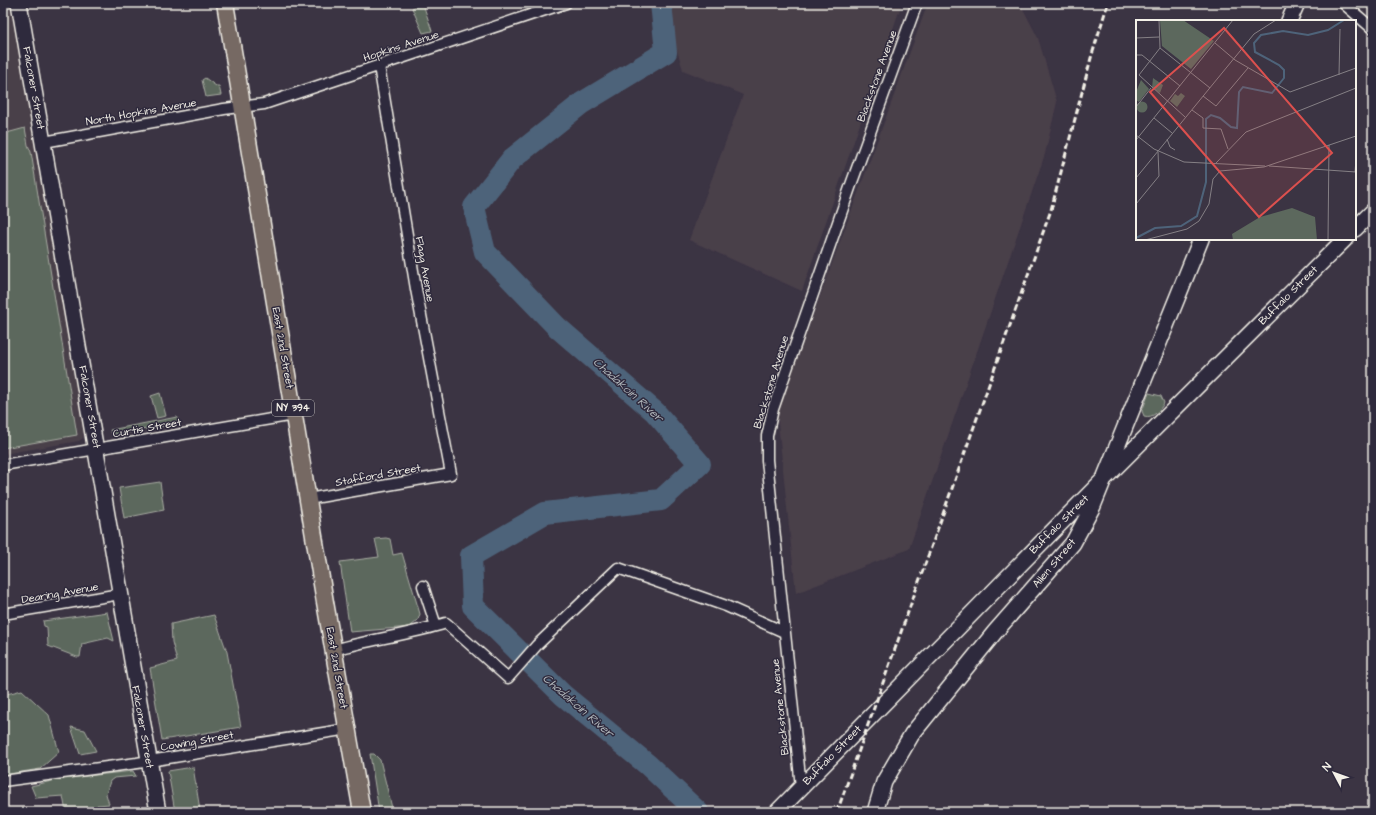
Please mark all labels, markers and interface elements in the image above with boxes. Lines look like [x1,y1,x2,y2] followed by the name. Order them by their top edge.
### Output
[1136,20,1356,240] inset map
[361,27,441,65] street label: Hopkins Avenue
[853,28,901,124] street label: Blackstone Avenue
[19,45,49,131] street label: Falconer Street
[85,95,198,129] street label: North Hopkins Avenue
[411,235,438,303] street label: Flagg Avenue
[1255,262,1321,328] street label: Buffalo Street
[268,306,298,390] street label: East 2nd Street
[750,334,792,430] street label: Blackstone Avenue
[589,354,668,427] water label: Chadakoin River
[75,364,105,450] street label: Falconer Street
[272,400,314,416] road number: NY 394
[112,414,183,441] street label: Curtis Street
[334,460,422,490] street label: Stafford Street
[1026,491,1092,557] street label: Buffalo Street
[1029,535,1079,591] street label: Allen Street
[20,579,100,608] street label: Dearing Avenue
[322,626,352,710] street label: East 2nd Street
[767,658,793,756] street label: Blackstone Avenue
[539,670,618,743] water label: Chadakoin River
[128,684,158,770] street label: Falconer Street
[799,721,865,788] street label: Buffalo Street
[159,727,235,756] street label: Cowing Street
[1314,753,1354,793] north arrow
[1319,759,1335,774] text: N

